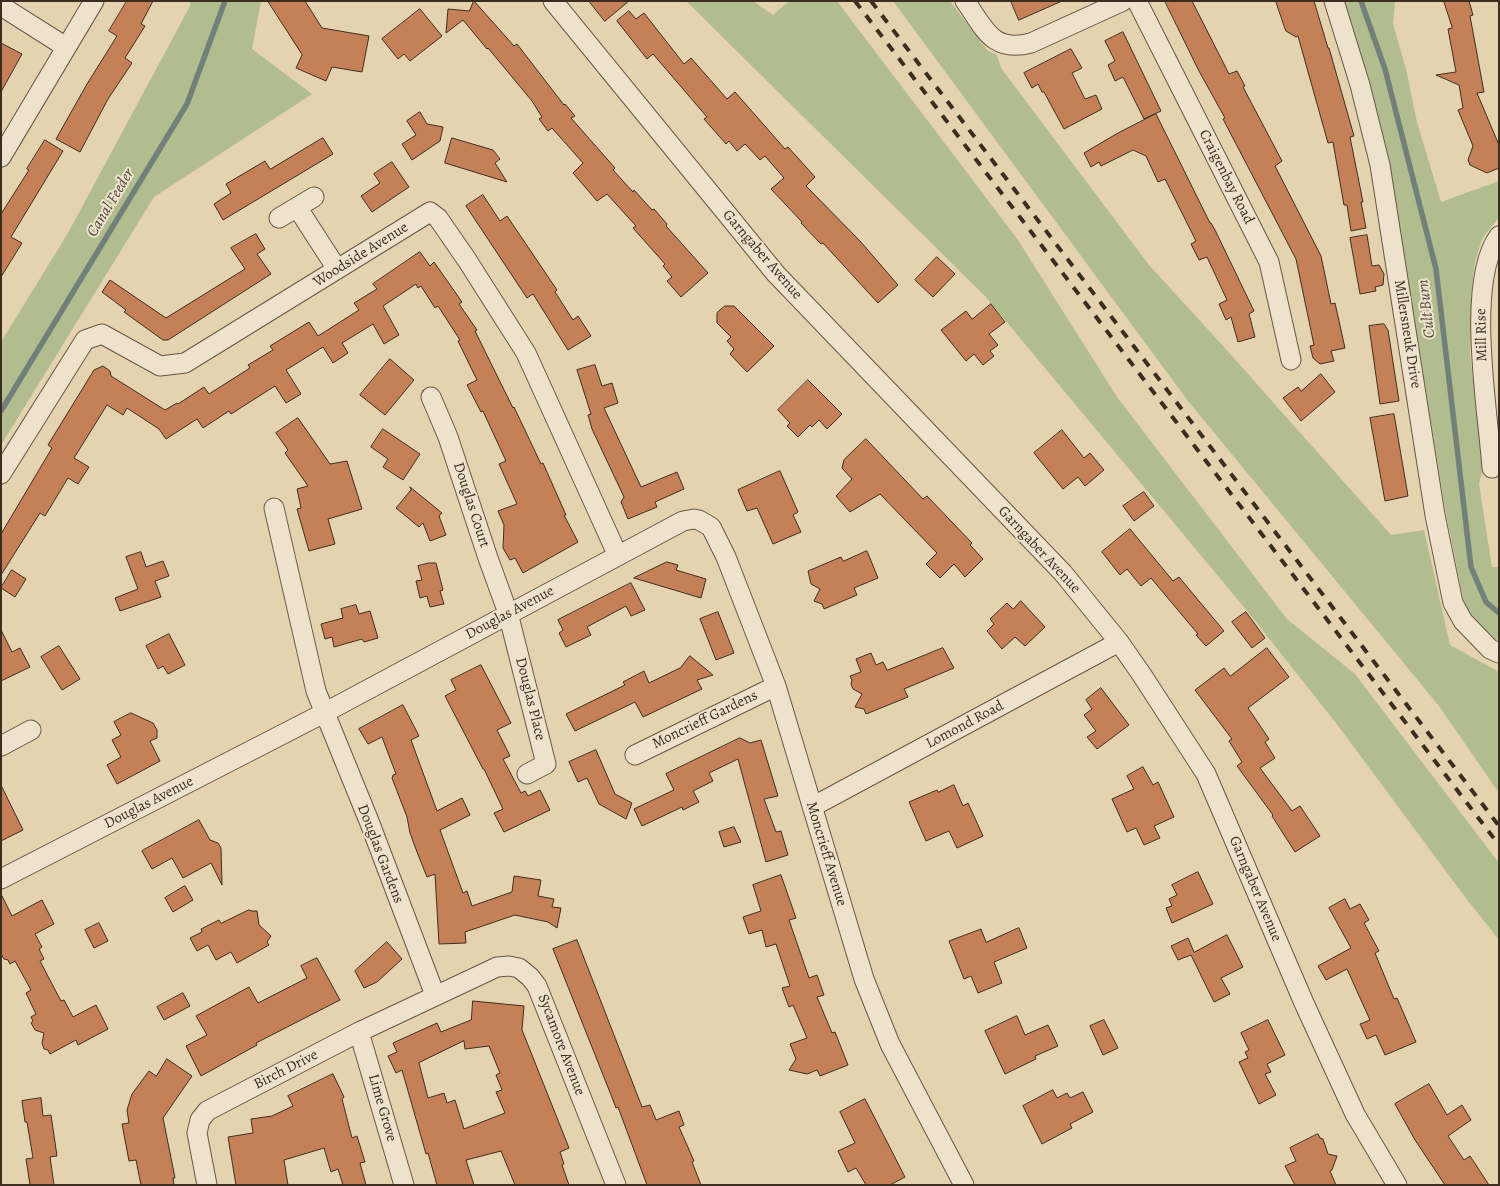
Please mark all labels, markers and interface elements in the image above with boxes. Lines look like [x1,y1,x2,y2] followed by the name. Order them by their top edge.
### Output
[1194,127,1258,227] street label: Craigenbay Road
[83,165,139,241] water label: Canal Feeder
[718,207,806,303] street label: Garngaber Avenue
[310,219,412,291] street label: Woodside Avenue
[1390,278,1424,390] street label: Millersneuk Drive
[1414,278,1440,340] water label: Cult Burn
[1473,308,1491,362] street label: Mill Rise
[449,460,493,550] street label: Douglas Court
[994,503,1084,597] street label: Garngaber Avenue
[463,582,557,644] street label: Douglas Avenue
[511,656,549,742] street label: Douglas Place
[649,687,761,753] street label: Moncrieff Gardens
[923,697,1007,753] street label: Lomond Road
[101,773,197,833] street label: Douglas Avenue
[802,800,850,908] street label: Moncrieff Avenue
[353,802,407,906] street label: Douglas Gardens
[1225,834,1285,944] street label: Garngaber Avenue
[533,992,589,1098] street label: Sycamore Avenue
[251,1046,321,1094] street label: Birch Drive
[364,1072,400,1144] street label: Lime Grove

